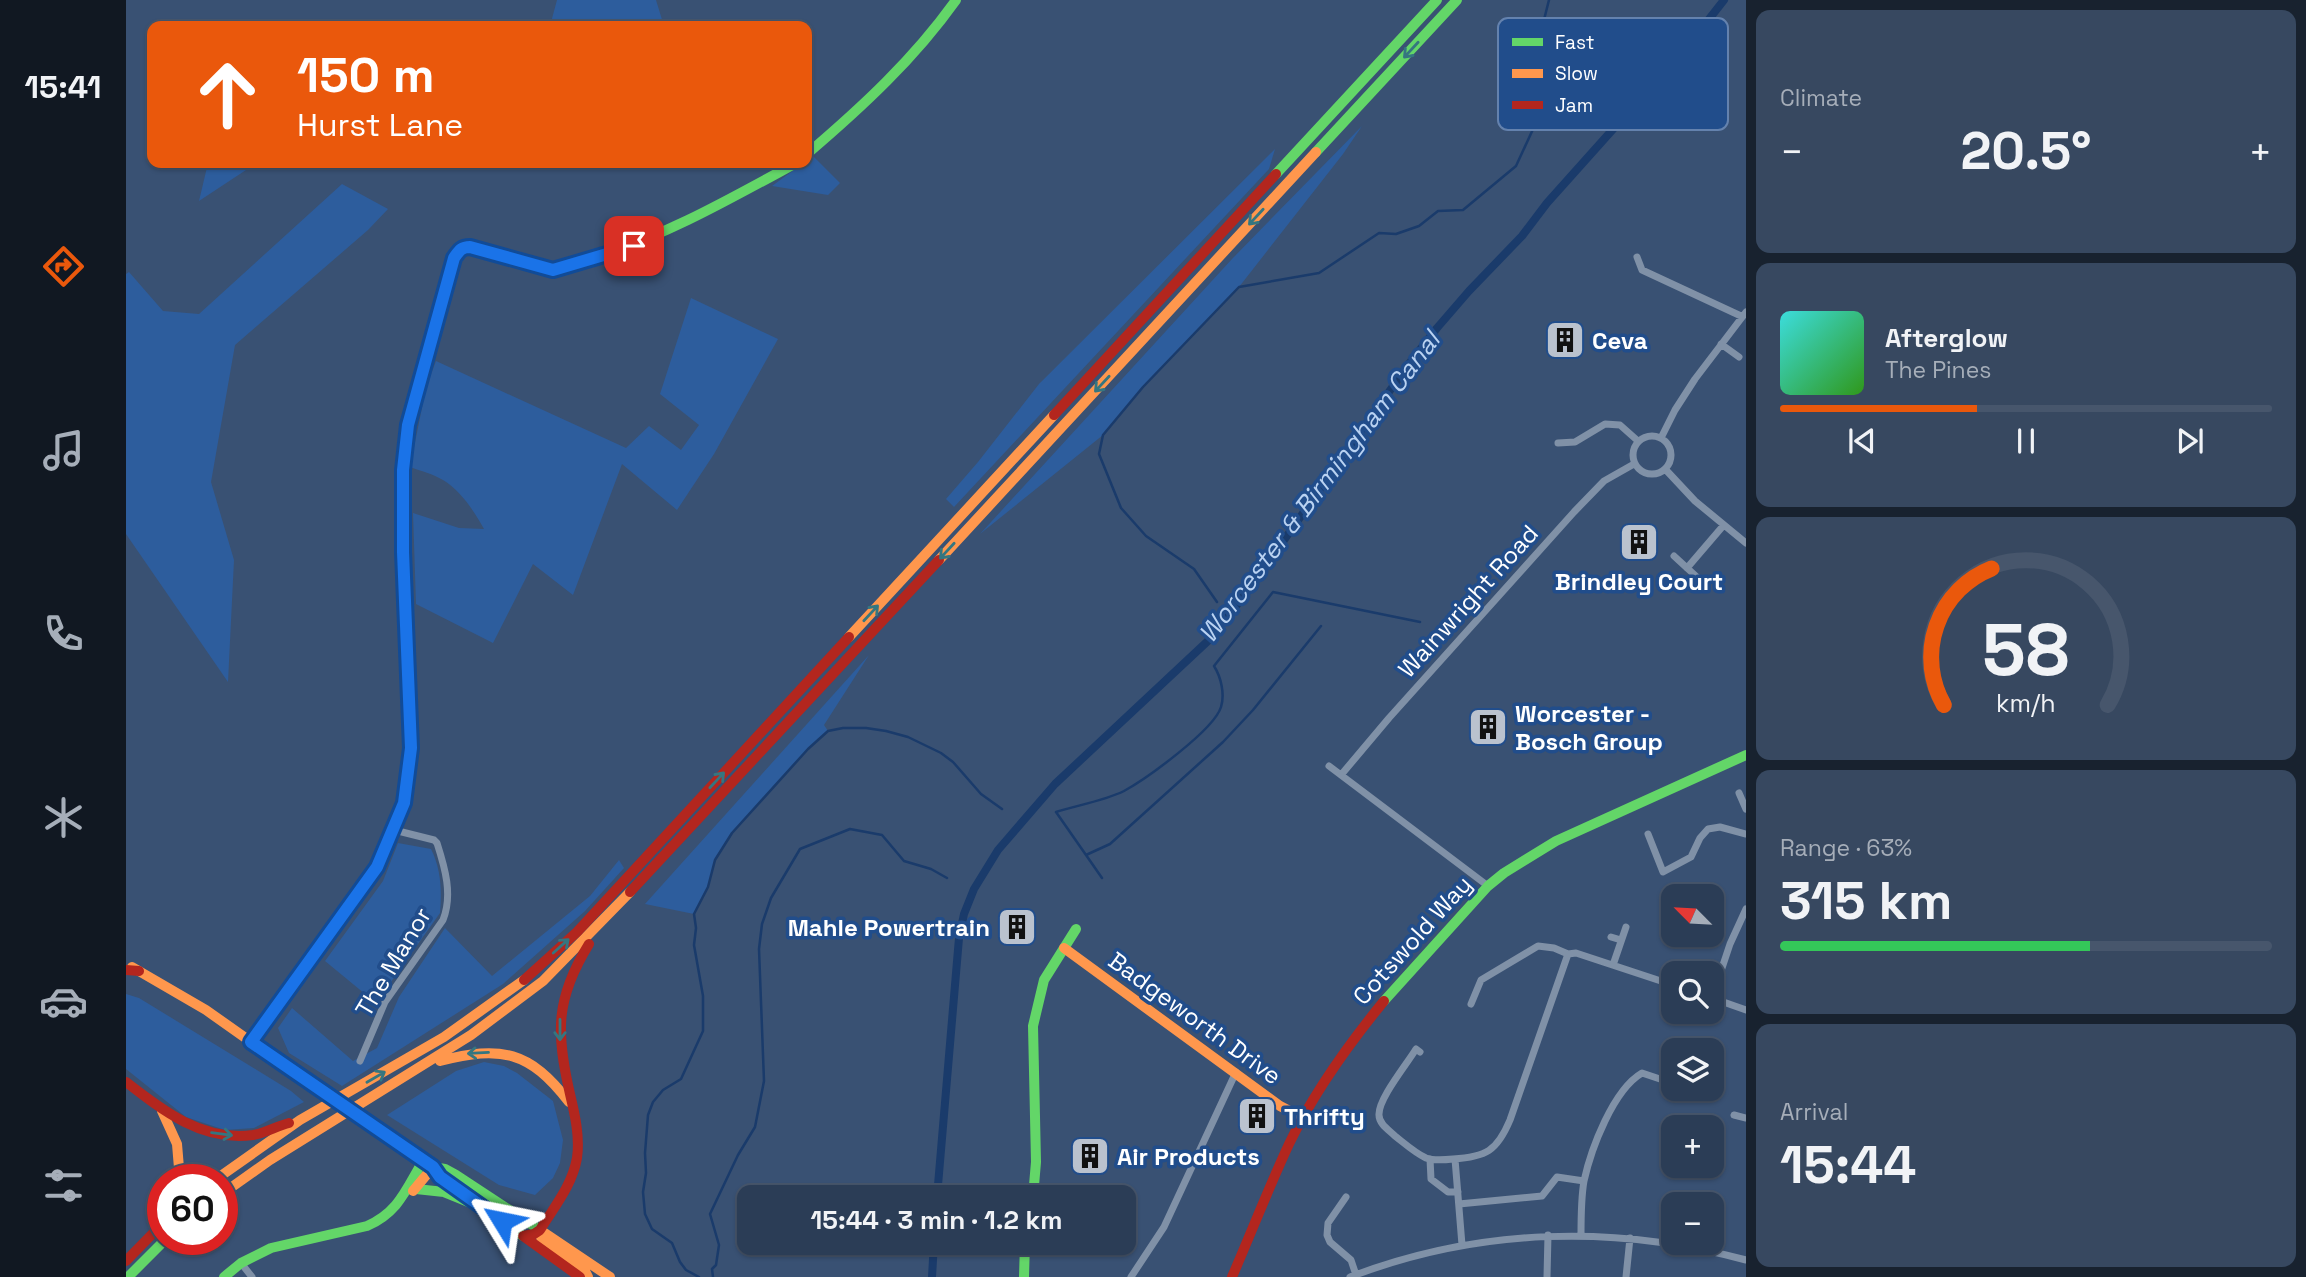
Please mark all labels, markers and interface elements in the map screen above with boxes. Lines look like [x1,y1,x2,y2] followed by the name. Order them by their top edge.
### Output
[1498,18,1728,130] legend
[1555,30,1595,55] text: Fast
[1402,41,1419,58] one-way arrow
[297,44,435,106] text: 150 m
[182,49,273,140] icon: ahead
[1555,61,1598,86] text: Slow
[25,67,101,107] text: 15:41
[1780,83,1862,113] text: Climate
[1555,93,1593,118] text: Jam
[297,105,463,145] text: Hurst Lane
[1960,118,2092,184] text: 20.5°
[1780,128,1804,176] text: −
[2248,128,2272,176] text: +
[1248,208,1264,226] one-way arrow
[604,216,664,276] pin
[615,227,653,265] icon: arrive
[39,242,88,291] icon: directions
[1544,319,1586,361] building icon: Ceva
[1885,321,2008,355] text: Afterglow
[1191,322,1449,650] water label: Worcester & Birmingham Canal
[1592,325,1648,356] place label: Ceva
[1885,355,1991,385] text: The Pines
[1093,375,1110,392] one-way arrow
[1843,422,1881,460] icon: previous
[2007,422,2045,460] icon: pause
[2171,422,2209,460] icon: next
[39,426,88,475] icon: music
[1391,518,1545,684] street label: Wainwright Road
[1618,521,1660,563] building icon: Brindley Court
[939,542,955,560] one-way arrow
[1555,566,1723,597] place label: Brindley Court
[1982,603,2070,696] text: 58
[863,604,879,622] one-way arrow
[39,609,88,658] icon: phone
[1996,686,2056,718] text: km/h
[1515,698,1663,757] place label: Worcester - Bosch Group
[1467,706,1509,748] building icon: Worcester - Bosch Group
[708,772,725,789] one-way arrow
[39,793,88,842] icon: climate
[1780,833,1912,863] text: Range · 63%
[1780,868,1952,934] text: 315 km
[1346,869,1478,1011] street label: Cotswold Way
[1661,884,1724,947] north arrow
[1661,884,1724,1255] map controls
[348,902,438,1022] street label: The Manor
[996,906,1038,948] building icon: Mahle Powertrain
[788,912,990,943] place label: Mahle Powertrain
[552,938,570,954] one-way arrow
[1102,945,1288,1091] street label: Badgeworth Drive
[1661,961,1724,1024] button: search
[39,977,88,1026] icon: car
[553,1018,567,1041] one-way arrow
[1661,1038,1724,1101] button: layers
[467,1046,490,1059] one-way arrow
[365,1069,385,1083] one-way arrow
[1236,1095,1278,1137] building icon: Thrifty
[1780,1097,1848,1127] text: Arrival
[1284,1101,1365,1132] place label: Thrifty
[1661,1115,1724,1178] button: +
[210,1128,233,1141] one-way arrow
[1780,1132,1916,1198] text: 15:44
[1069,1135,1111,1177] building icon: Air Products
[1117,1141,1260,1172] place label: Air Products
[39,1161,88,1210] icon: filters
[147,1164,238,1255] speed limit sign: 60
[465,1184,539,1258] position arrow
[1661,1192,1724,1255] button: −
[811,1203,1062,1237] text: 15:44 · 3 min · 1.2 km

